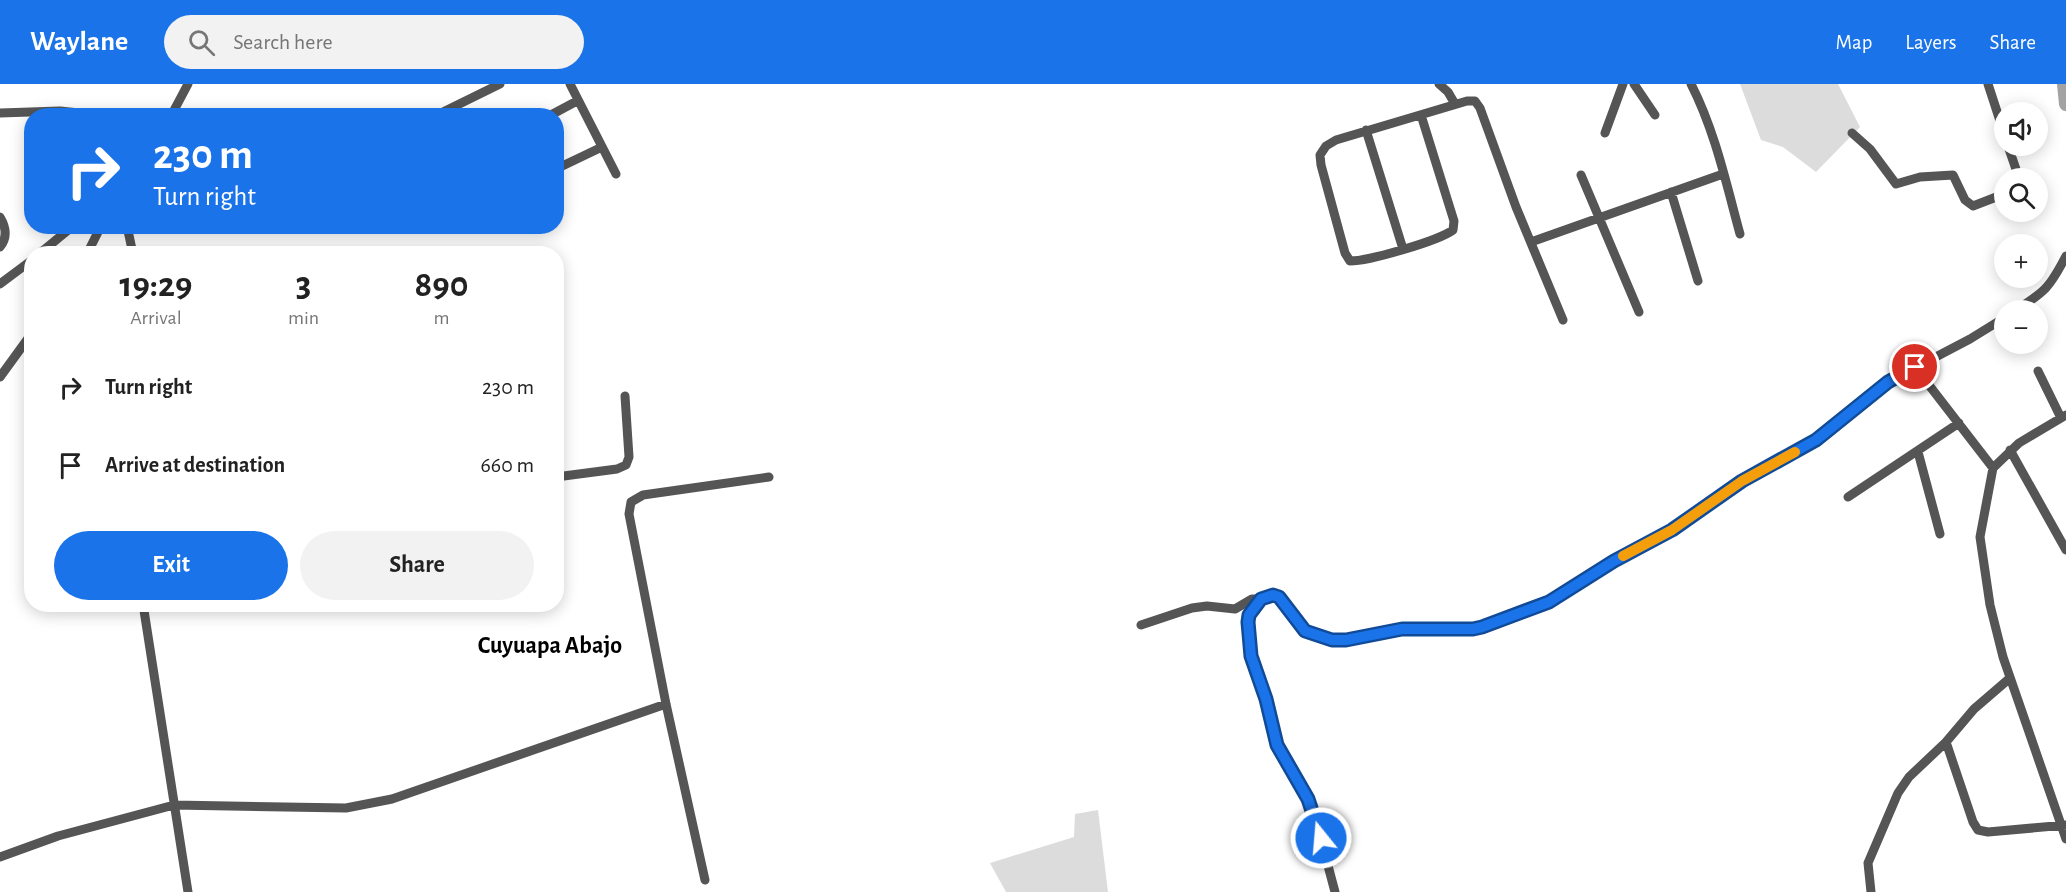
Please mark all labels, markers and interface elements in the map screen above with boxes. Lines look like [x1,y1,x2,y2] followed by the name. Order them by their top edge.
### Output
[164,15,584,69] search box
[185,26,218,59] icon: search
[30,28,128,56] text: Waylane
[233,31,333,53] text: Search here
[1836,32,1872,53] text: Map
[1905,32,1956,53] text: Layers
[1989,32,2036,53] text: Share
[1994,102,2048,354] map controls
[1994,102,2048,156] button: sound
[54,132,132,210] icon: right
[153,134,253,176] text: 230 m
[1994,168,2048,222] button: search
[153,183,256,210] text: Turn right
[1994,234,2048,288] button: +
[119,267,192,303] text: 19:29
[296,267,311,303] text: 3
[415,267,468,303] text: 890
[1994,300,2048,354] button: −
[130,308,182,328] text: Arrival
[288,308,319,328] text: min
[434,308,450,328] text: m
[1889,341,1940,392] pin
[1898,350,1931,383] icon: arrive
[54,371,87,404] icon: right
[105,376,192,398] text: Turn right
[482,376,534,398] text: 230 m
[54,449,87,482] icon: arrive
[105,454,285,476] text: Arrive at destination
[480,454,534,476] text: 660 m
[54,531,288,600] button: Exit
[300,531,534,600] button: Share
[478,634,622,658] district label: Cuyuapa Abajo
[1289,806,1353,870] position arrow

